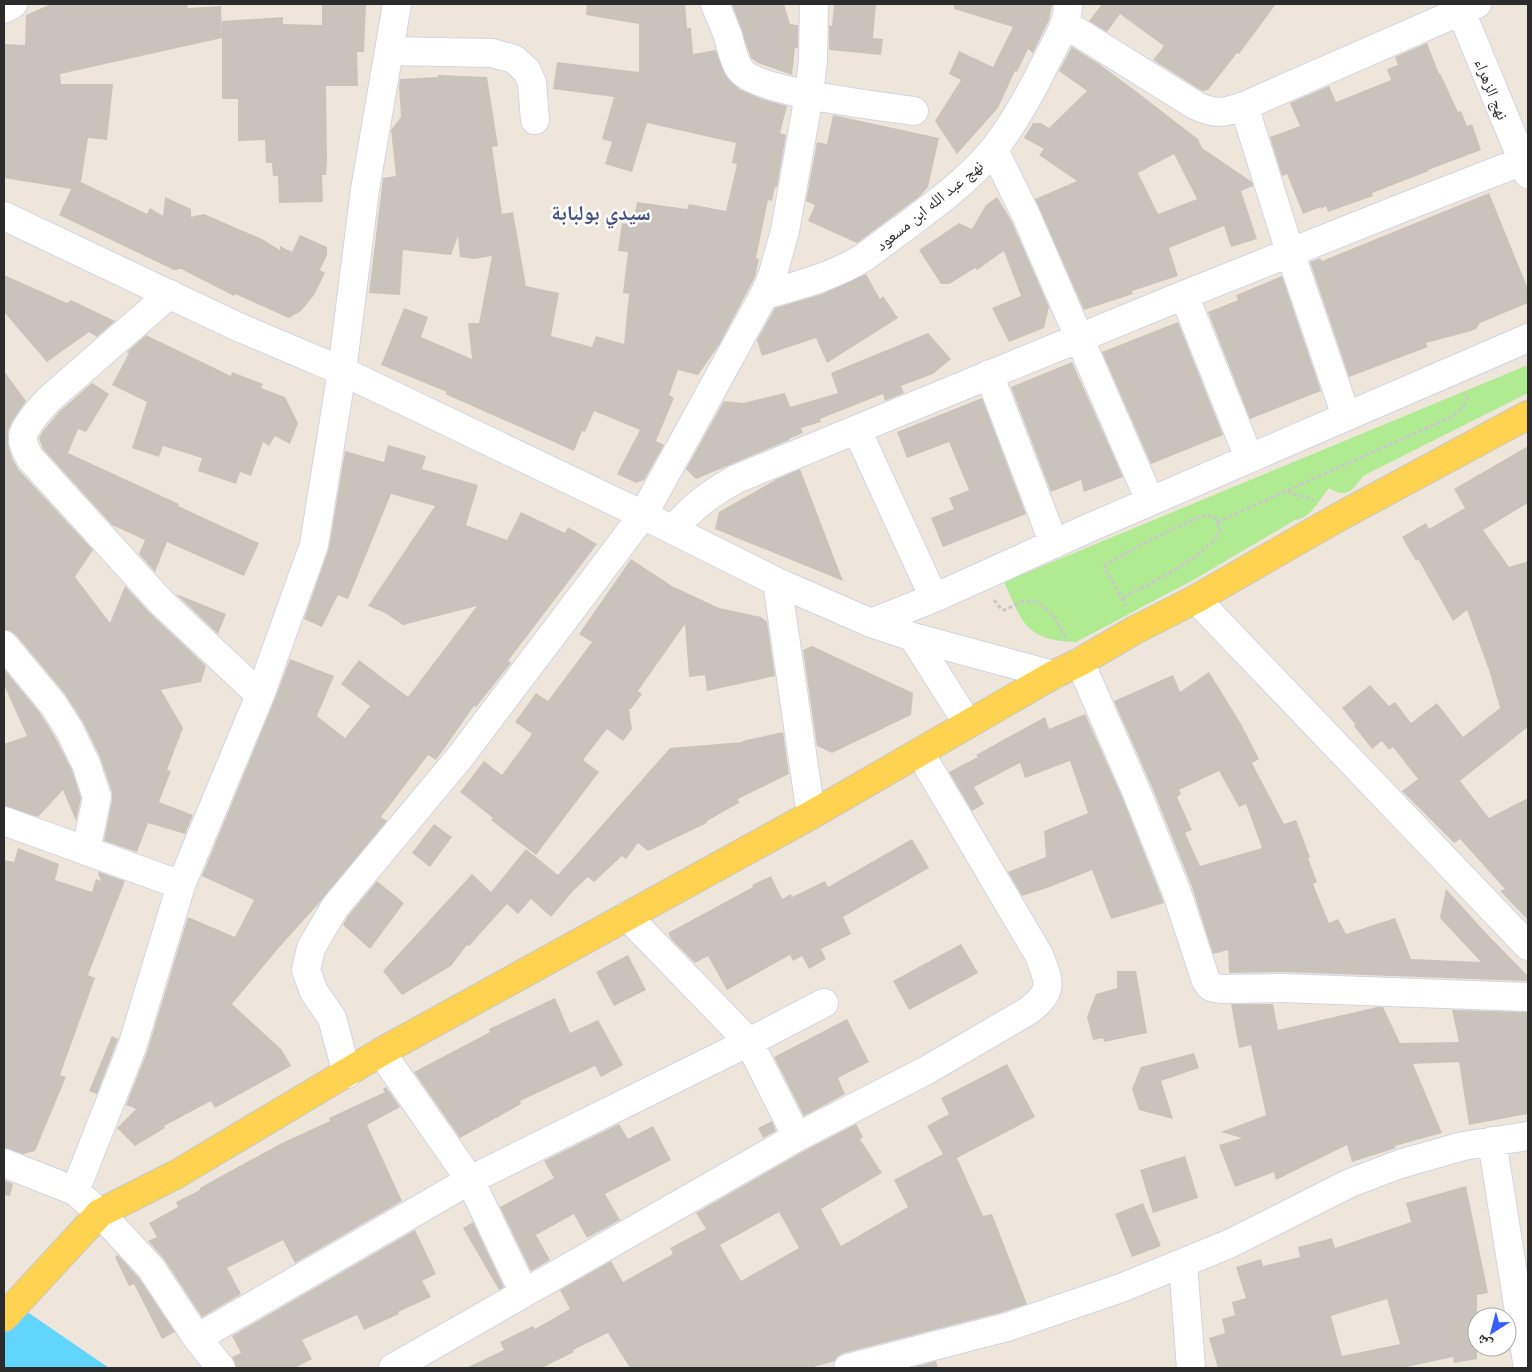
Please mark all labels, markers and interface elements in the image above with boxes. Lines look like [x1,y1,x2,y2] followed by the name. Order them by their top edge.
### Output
[1470,55,1514,123] street label: نهج الزهراء
[871,155,987,255] street label: نهج عبد الله ابن مسعود
[551,198,651,229] district label: سيدي بولبابة
[1467,1307,1517,1357] north arrow
[1472,1331,1496,1355] text: ش

